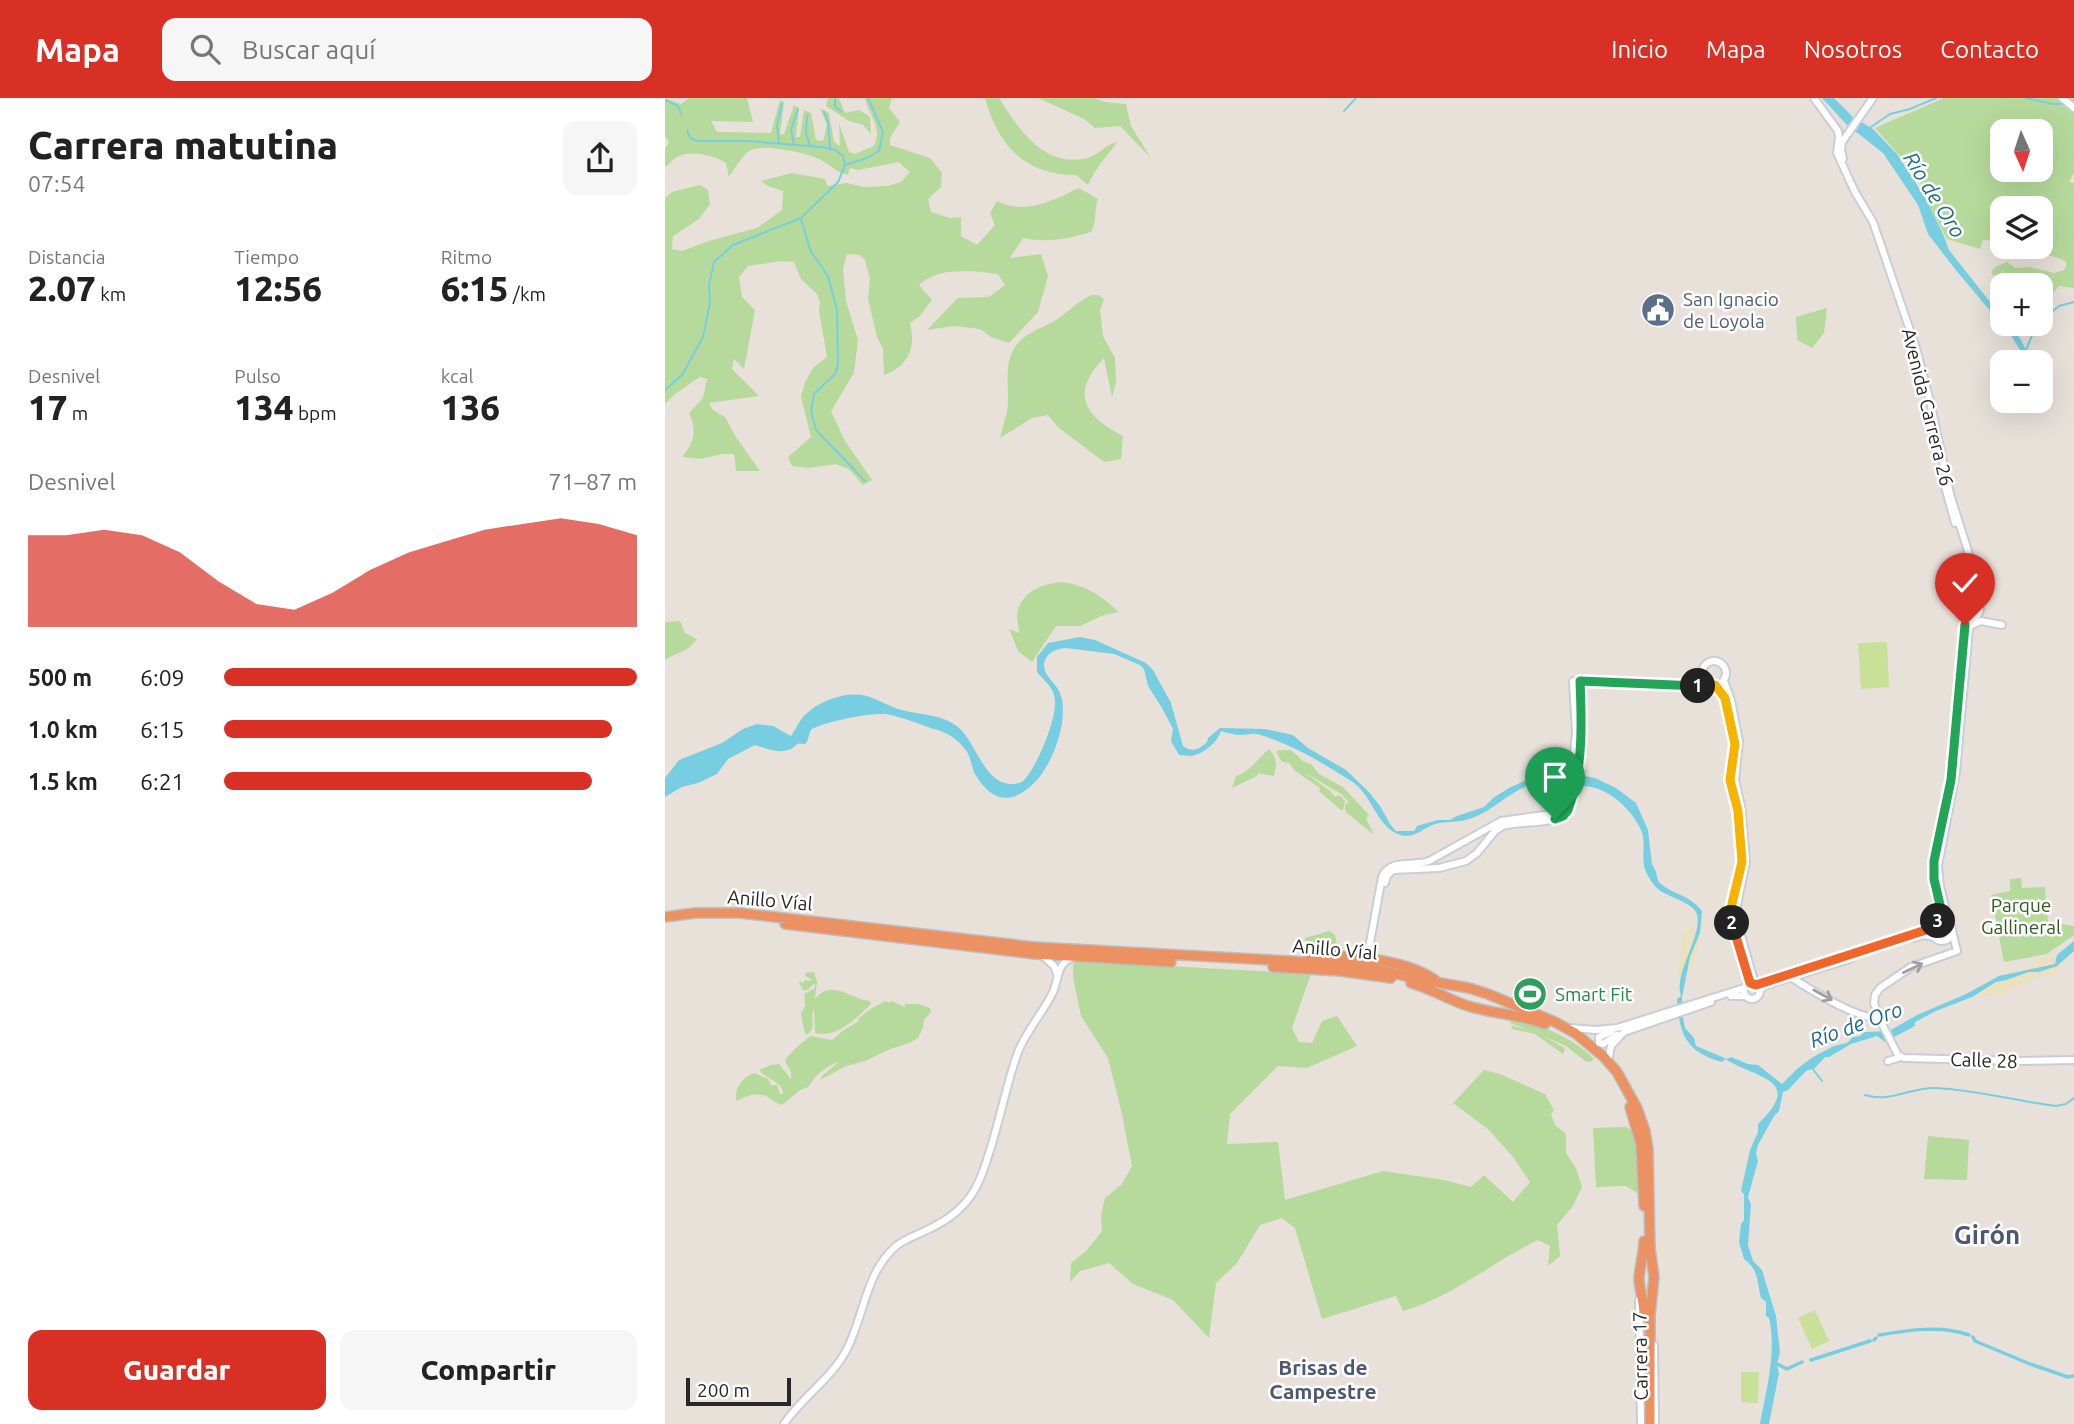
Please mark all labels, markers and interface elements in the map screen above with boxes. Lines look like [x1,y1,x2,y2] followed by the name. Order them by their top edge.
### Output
[162,18,652,81] search box
[186,30,224,68] icon: search
[35,31,120,68] text: Mapa
[242,35,376,64] text: Buscar aquí
[1611,36,1668,63] text: Inicio
[1706,36,1766,63] text: Mapa
[1804,36,1902,63] text: Nosotros
[1940,36,2039,63] text: Contacto
[1990,119,2053,182] north arrow
[1990,119,2053,413] map controls
[563,121,637,195] button: share
[28,124,338,166] text: Carrera matutina
[1899,147,1971,242] water label: Río de Oro
[28,171,86,196] text: 07:54
[1990,196,2053,259] button: layers
[28,246,106,268] text: Distancia
[234,246,299,268] text: Tiempo
[441,246,492,268] text: Ritmo
[28,268,96,308] text: 2.07
[234,268,322,308] text: 12:56
[441,268,509,308] text: 6:15
[1990,273,2053,336] button: +
[96,283,126,305] text: km
[509,283,546,305] text: /km
[1683,288,1779,332] place label: San Ignacio de Loyola
[1639,291,1677,329] public building icon: San Ignacio de Loyola
[1898,326,1958,488] street label: Avenida Carrera 26
[1990,350,2053,413] button: −
[28,365,100,387] text: Desnivel
[234,365,281,387] text: Pulso
[441,365,473,387] text: kcal
[28,387,67,427] text: 17
[234,387,294,427] text: 134
[441,387,500,427] text: 136
[67,402,88,424] text: m
[294,402,337,424] text: bpm
[28,469,116,494] text: Desnivel
[549,469,637,494] text: 71–87 m
[1935,553,1995,625] pin
[1946,564,1984,602] icon: check
[28,665,92,690] text: 500 m
[140,665,185,690] text: 6:09
[1681,668,1715,704] pin: 1
[1692,674,1703,696] text: 1
[28,717,98,742] text: 1.0 km
[140,717,185,742] text: 6:15
[1525,747,1585,819] pin
[1536,758,1574,796] icon: arrive
[28,769,98,794] text: 1.5 km
[140,769,185,794] text: 6:21
[727,885,813,915] street label: Anillo Víal
[1981,894,2061,938] park label: Parque Gallineral
[1921,904,1955,938] pin: 3
[1715,906,1749,940] pin: 2
[1932,909,1943,931] text: 3
[1726,911,1737,933] text: 2
[1292,934,1378,964] street label: Anillo Víal
[1902,961,1923,974] one-way arrow
[1511,975,1549,1013] sports icon: Smart Fit
[1555,983,1633,1005] place label: Smart Fit
[1812,989,1832,1003] one-way arrow
[1806,996,1905,1052] water label: Río de Oro
[1950,1048,2018,1072] street label: Calle 28
[1954,1220,2020,1249] district label: Girón
[1628,1311,1652,1401] street label: Carrera 17
[28,1330,326,1410] button: Guardar
[340,1330,637,1410] button: Compartir
[1269,1355,1377,1403] district label: Brisas de Campestre
[686,1375,791,1407] scale bar
[697,1379,750,1401] text: 200 m

